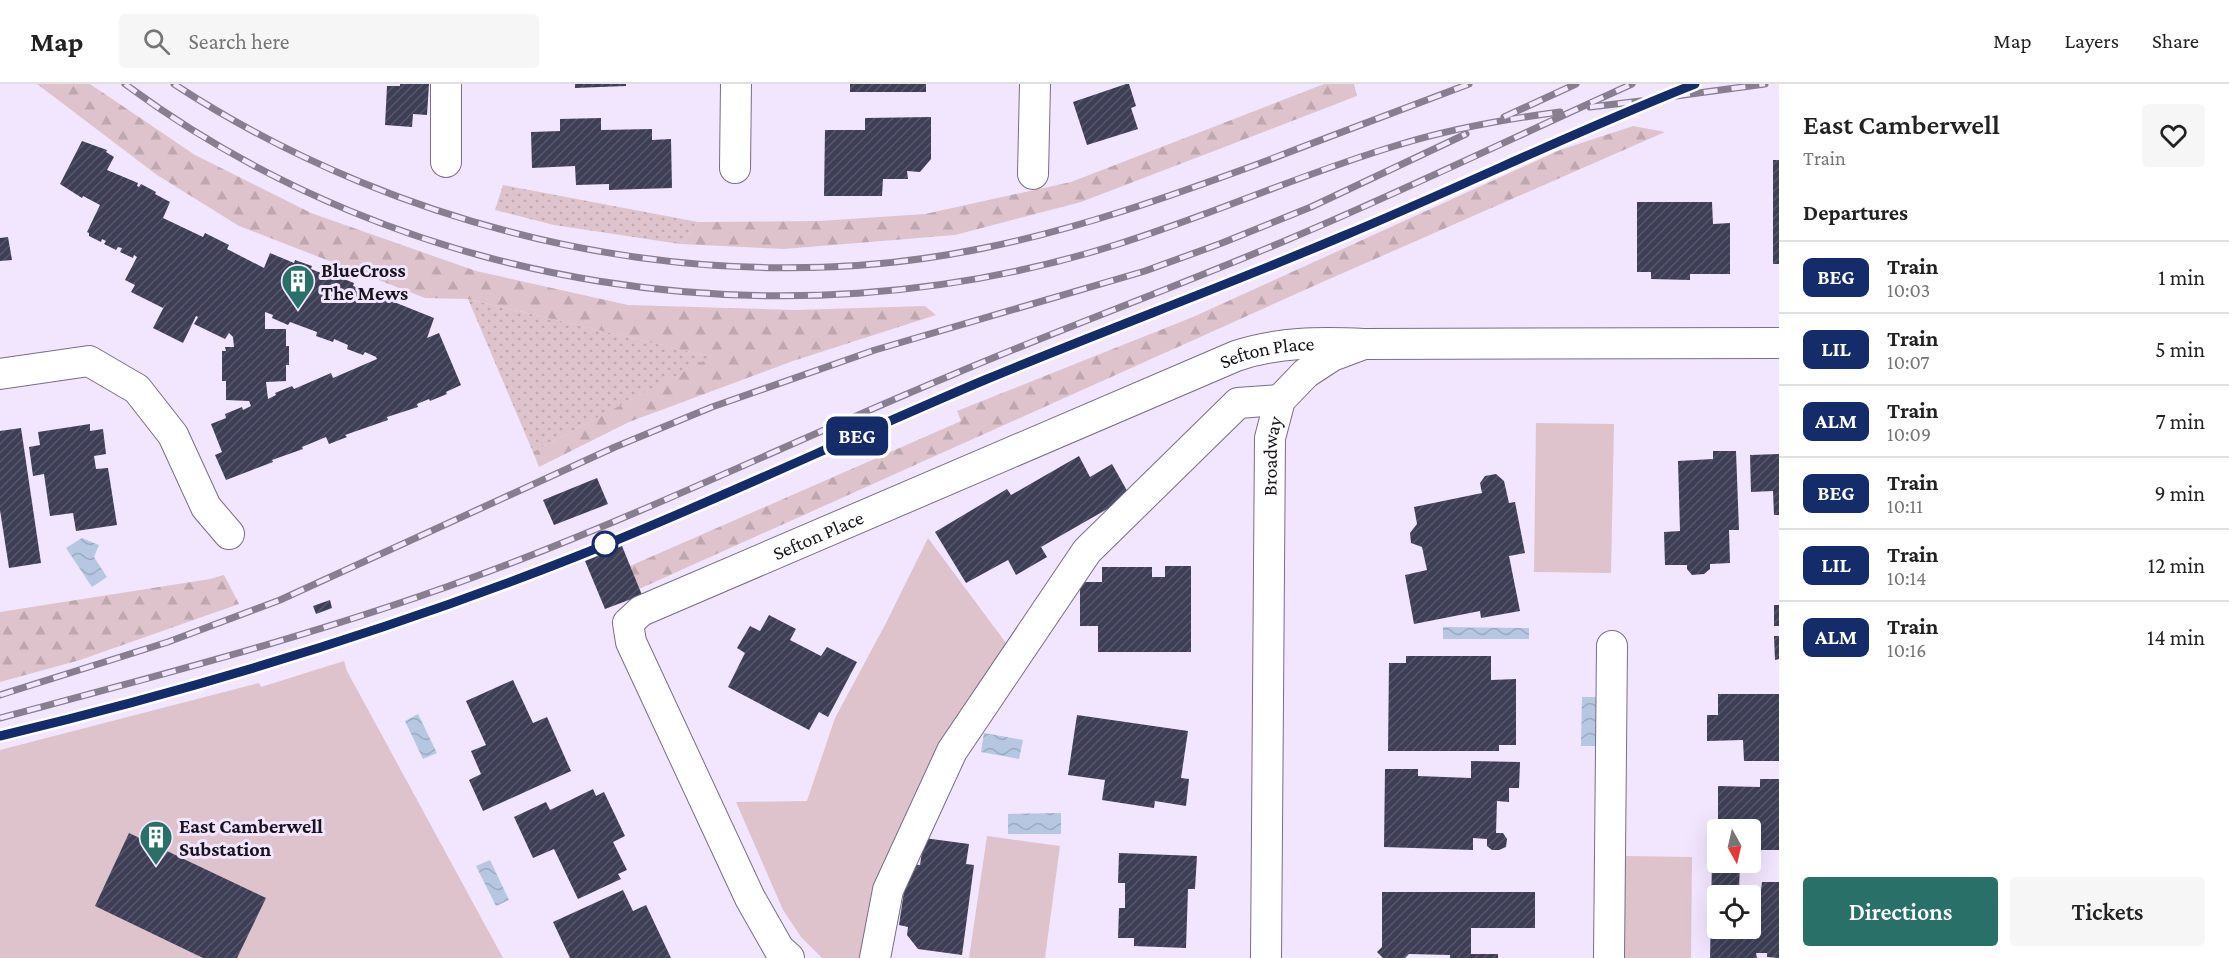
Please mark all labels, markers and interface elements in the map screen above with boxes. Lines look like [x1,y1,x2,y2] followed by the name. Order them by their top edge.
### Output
[119,14,539,68] search box
[140,25,173,58] icon: search
[30,26,83,57] text: Map
[188,29,289,54] text: Search here
[1993,29,2032,53] text: Map
[2065,29,2119,53] text: Layers
[2152,29,2199,53] text: Share
[2142,104,2205,167] button: heart
[1803,109,2000,140] text: East Camberwell
[1803,147,1846,169] text: Train
[1803,200,1908,225] text: Departures
[1887,254,1938,279] text: Train
[321,259,408,304] place label: BlueCross The Mews
[280,263,316,310] building icon: BlueCross The Mews
[1817,265,1855,289] text: BEG
[2158,265,2205,290] text: 1 min
[1887,279,1930,301] text: 10:03
[1887,326,1938,351] text: Train
[1216,332,1315,373] street label: Sefton Place
[1821,337,1851,361] text: LIL
[2155,337,2205,362] text: 5 min
[1887,351,1930,373] text: 10:07
[1887,398,1938,423] text: Train
[1815,409,1857,433] text: ALM
[2155,409,2205,434] text: 7 min
[1259,413,1287,496] street label: Broadway
[822,416,892,456] line badge: BEG
[1887,423,1931,445] text: 10:09
[838,424,876,448] text: BEG
[1887,470,1938,495] text: Train
[1817,481,1855,505] text: BEG
[2154,481,2205,506] text: 9 min
[1887,495,1923,517] text: 10:11
[769,506,867,564] street label: Sefton Place
[592,531,618,557] unlabelled marker
[1887,542,1938,567] text: Train
[1821,553,1851,577] text: LIL
[2148,553,2205,578] text: 12 min
[1887,567,1926,589] text: 10:14
[1887,614,1938,639] text: Train
[1815,625,1857,649] text: ALM
[2147,625,2205,650] text: 14 min
[1887,639,1926,661] text: 10:16
[179,815,323,860] place label: East Camberwell Substation
[138,819,174,866] building icon: East Camberwell Substation
[1707,819,1761,873] north arrow
[1707,819,1761,939] map controls
[1803,877,1998,946] button: Directions
[2010,877,2205,946] button: Tickets
[1707,885,1761,939] button: locate

